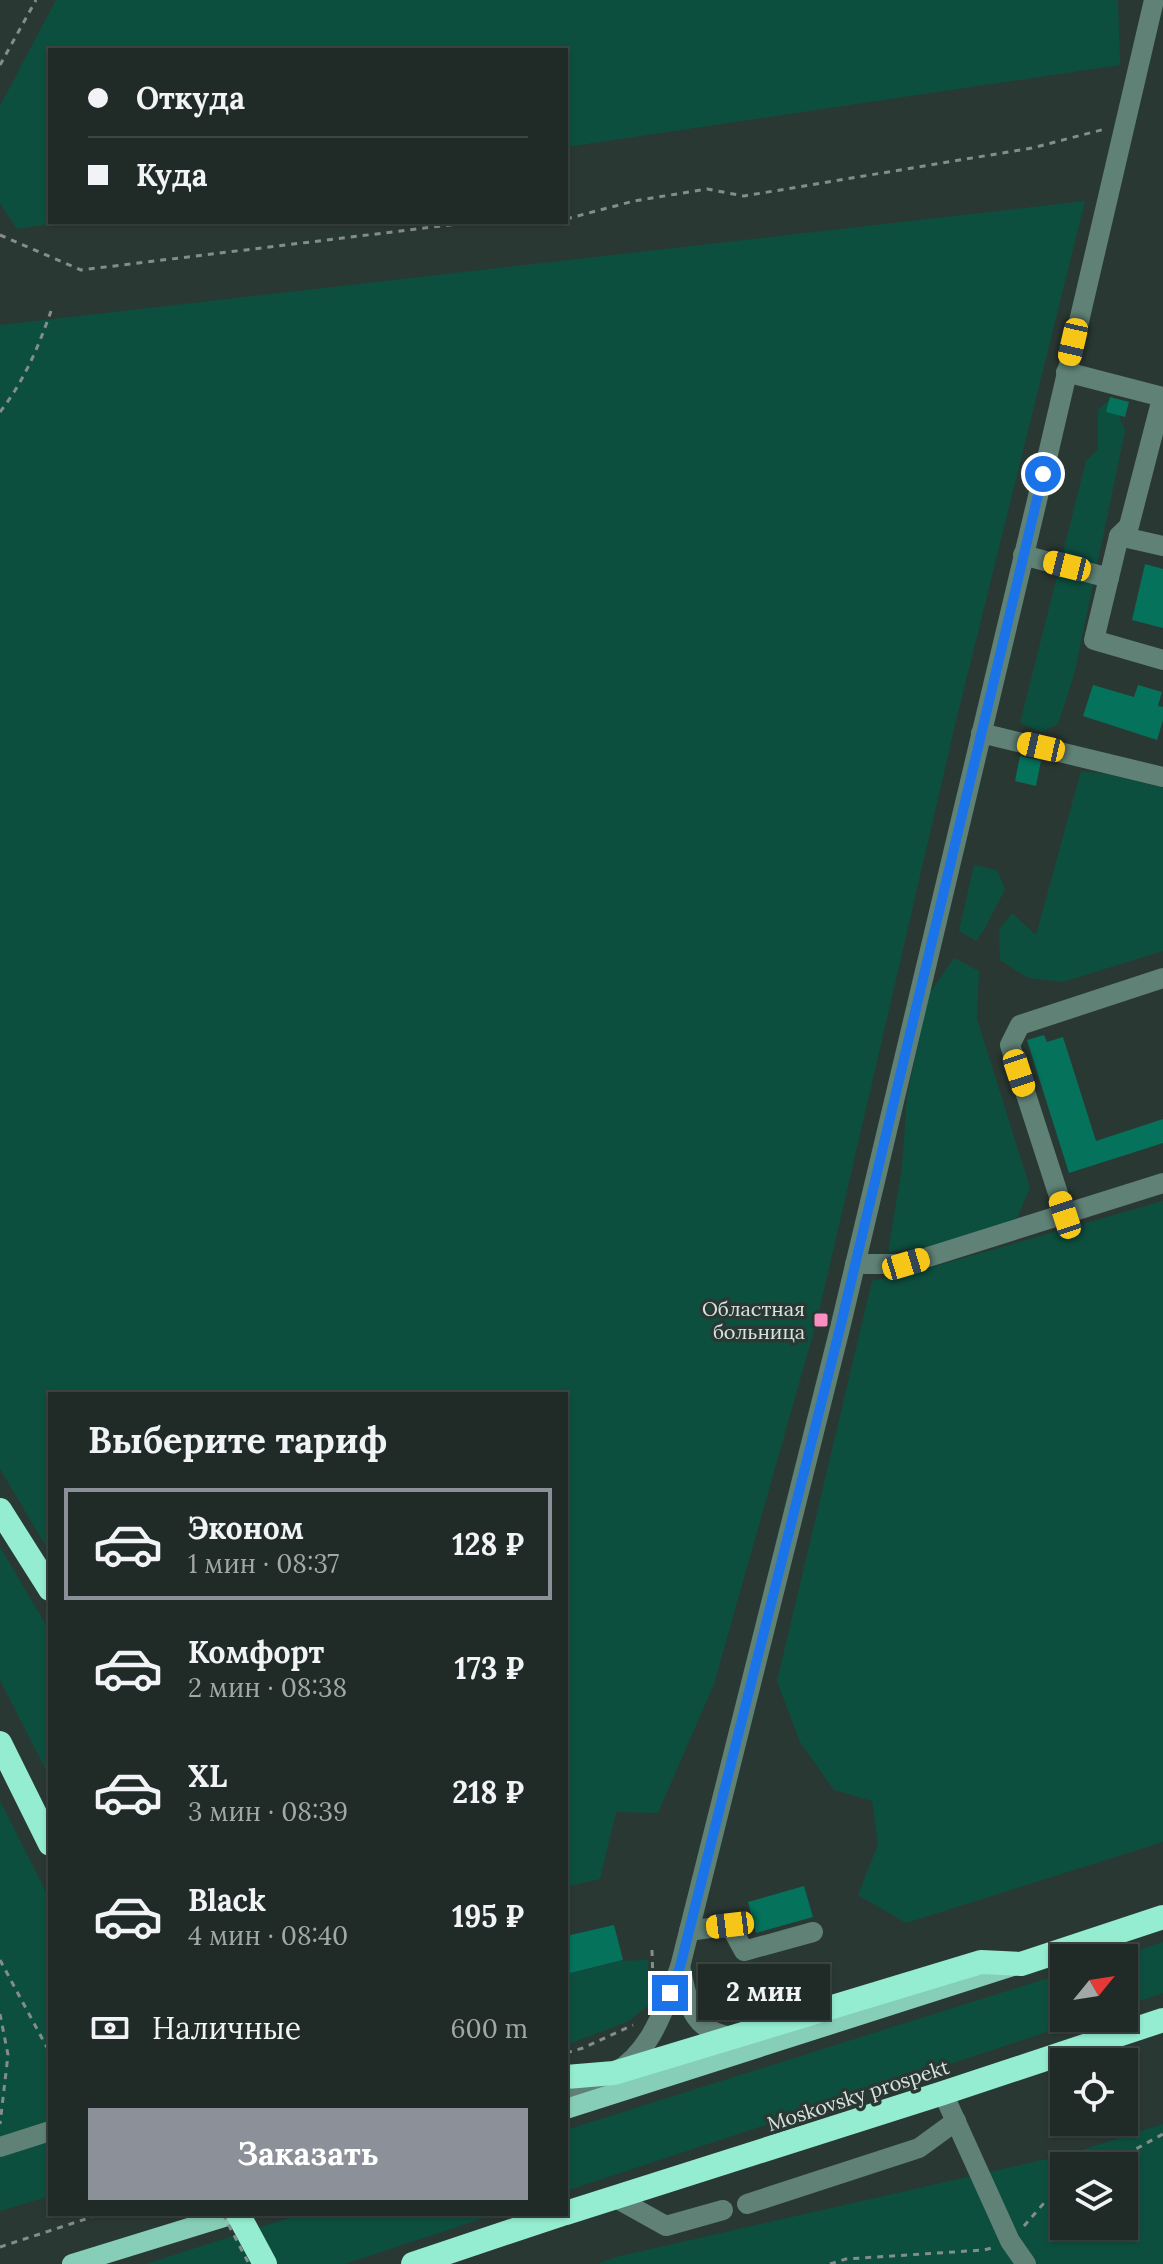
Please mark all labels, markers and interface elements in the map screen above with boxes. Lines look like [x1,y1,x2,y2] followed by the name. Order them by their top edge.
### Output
[136,79,245,117] text: Откуда
[136,156,208,194] text: Куда
[1056,316,1090,368] car
[1025,456,1061,492] route start
[1041,549,1093,583] car
[1015,730,1067,764] car
[1000,1046,1038,1100] car
[1046,1188,1084,1242] car
[880,1246,932,1282] car
[702,1296,805,1344] place label: Областная больница
[812,1311,830,1329] marker: Областная больница
[88,1417,387,1463] text: Выберите тариф
[92,1508,164,1580] icon: car
[188,1509,304,1547] text: Эконом
[452,1525,524,1563] text: 128 ₽
[188,1547,339,1580] text: 1 мин · 08:37
[92,1632,164,1704] icon: car
[188,1633,324,1671] text: Комфорт
[454,1649,524,1687] text: 173 ₽
[188,1671,347,1704] text: 2 мин · 08:38
[92,1756,164,1828] icon: car
[188,1757,227,1795] text: XL
[452,1773,524,1811] text: 218 ₽
[188,1795,348,1828] text: 3 мин · 08:39
[92,1880,164,1952] icon: car
[188,1881,266,1919] text: Black
[452,1897,524,1935] text: 195 ₽
[705,1910,755,1940] car
[188,1919,348,1952] text: 4 мин · 08:40
[1050,1944,1138,2032] north arrow
[1050,1944,1138,2240] map controls
[698,1965,830,2021] callout: 2 мин
[652,1975,688,2011] route end
[726,1975,802,2008] text: 2 мин
[88,2006,132,2050] icon: cash
[152,2009,301,2047] text: Наличные
[451,2012,528,2045] text: 600 m
[1050,2048,1138,2136] button: locate
[764,2054,952,2136] street label: Moskovsky prospekt
[88,2108,528,2200] button: Заказать
[1050,2152,1138,2240] button: layers

